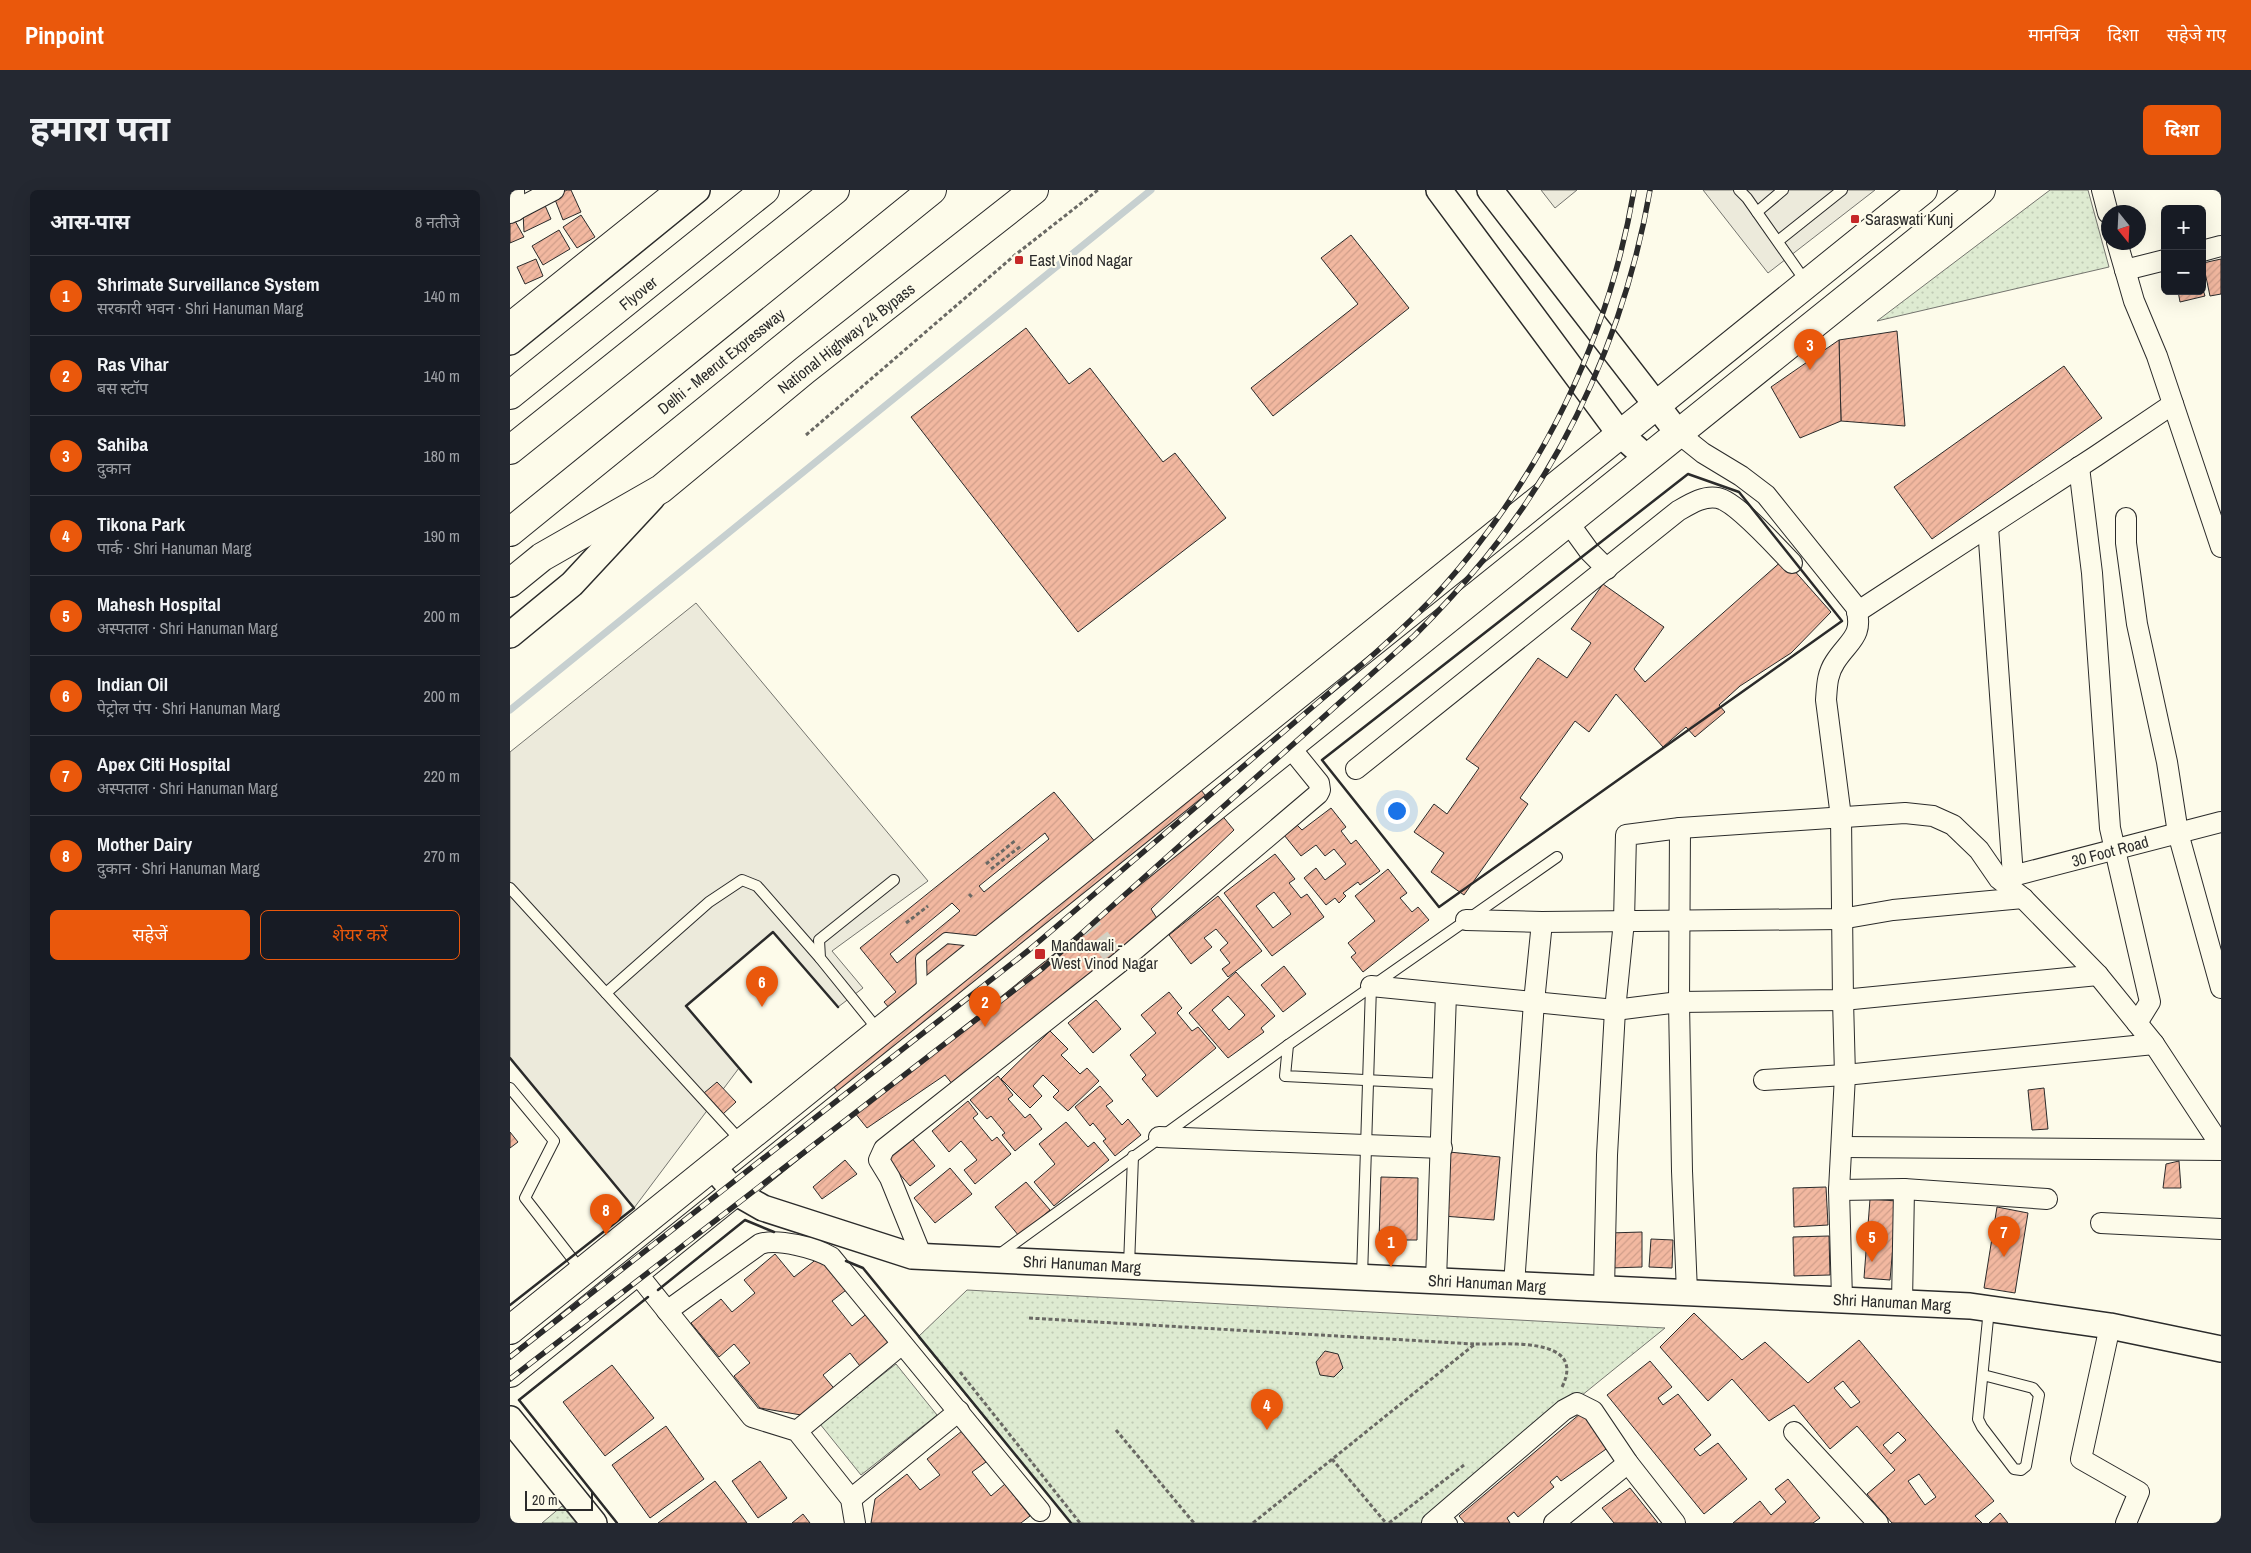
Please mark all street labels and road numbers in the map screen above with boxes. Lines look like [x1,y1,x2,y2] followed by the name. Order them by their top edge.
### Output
[614,271,662,315] street label: Flyover
[773,277,919,399] street label: National Highway 24 Bypass
[653,303,789,419] street label: Delhi - Meerut Expressway
[2069,830,2151,872] street label: 30 Foot Road
[1022,1250,1142,1278] street label: Shri Hanuman Marg
[1427,1269,1547,1297] street label: Shri Hanuman Marg
[1832,1288,1952,1316] street label: Shri Hanuman Marg

